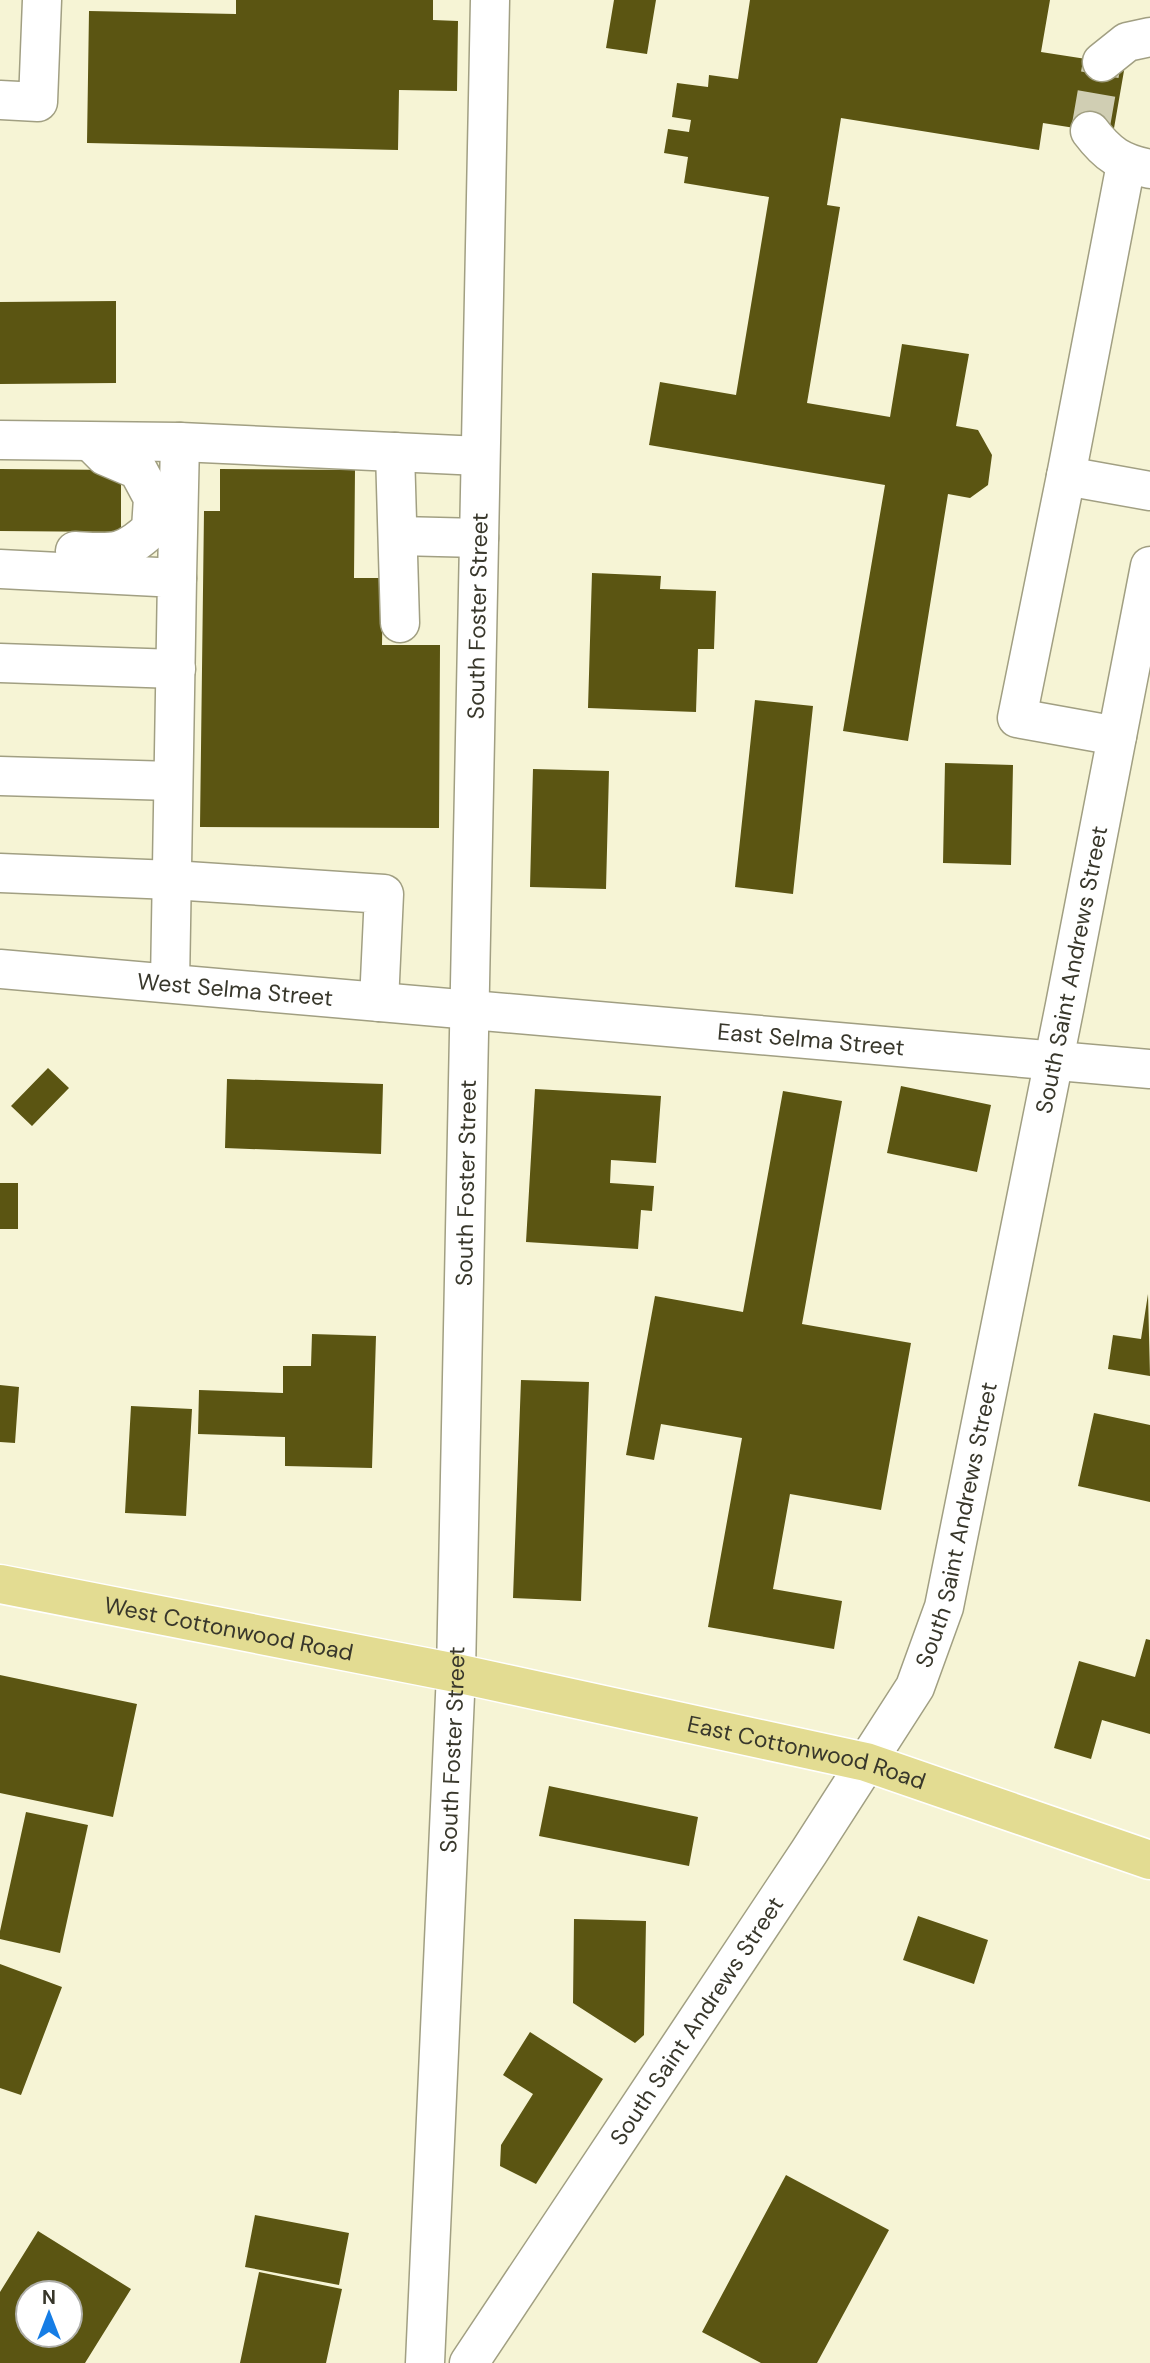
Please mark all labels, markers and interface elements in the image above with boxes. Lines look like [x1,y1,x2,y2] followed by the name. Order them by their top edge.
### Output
[460,512,495,720] street label: South Foster Street
[1029,823,1114,1116] street label: South Saint Andrews Street
[136,966,334,1013] street label: West Selma Street
[716,1016,906,1063] street label: East Selma Street
[449,1079,483,1286] street label: South Foster Street
[908,1379,1004,1672] street label: South Saint Andrews Street
[102,1590,356,1668] street label: West Cottonwood Road
[433,1646,472,1854] street label: South Foster Street
[685,1709,930,1796] street label: East Cottonwood Road
[603,1891,790,2151] street label: South Saint Andrews Street
[14,2279,84,2349] north arrow
[42,2285,56,2310] text: N

